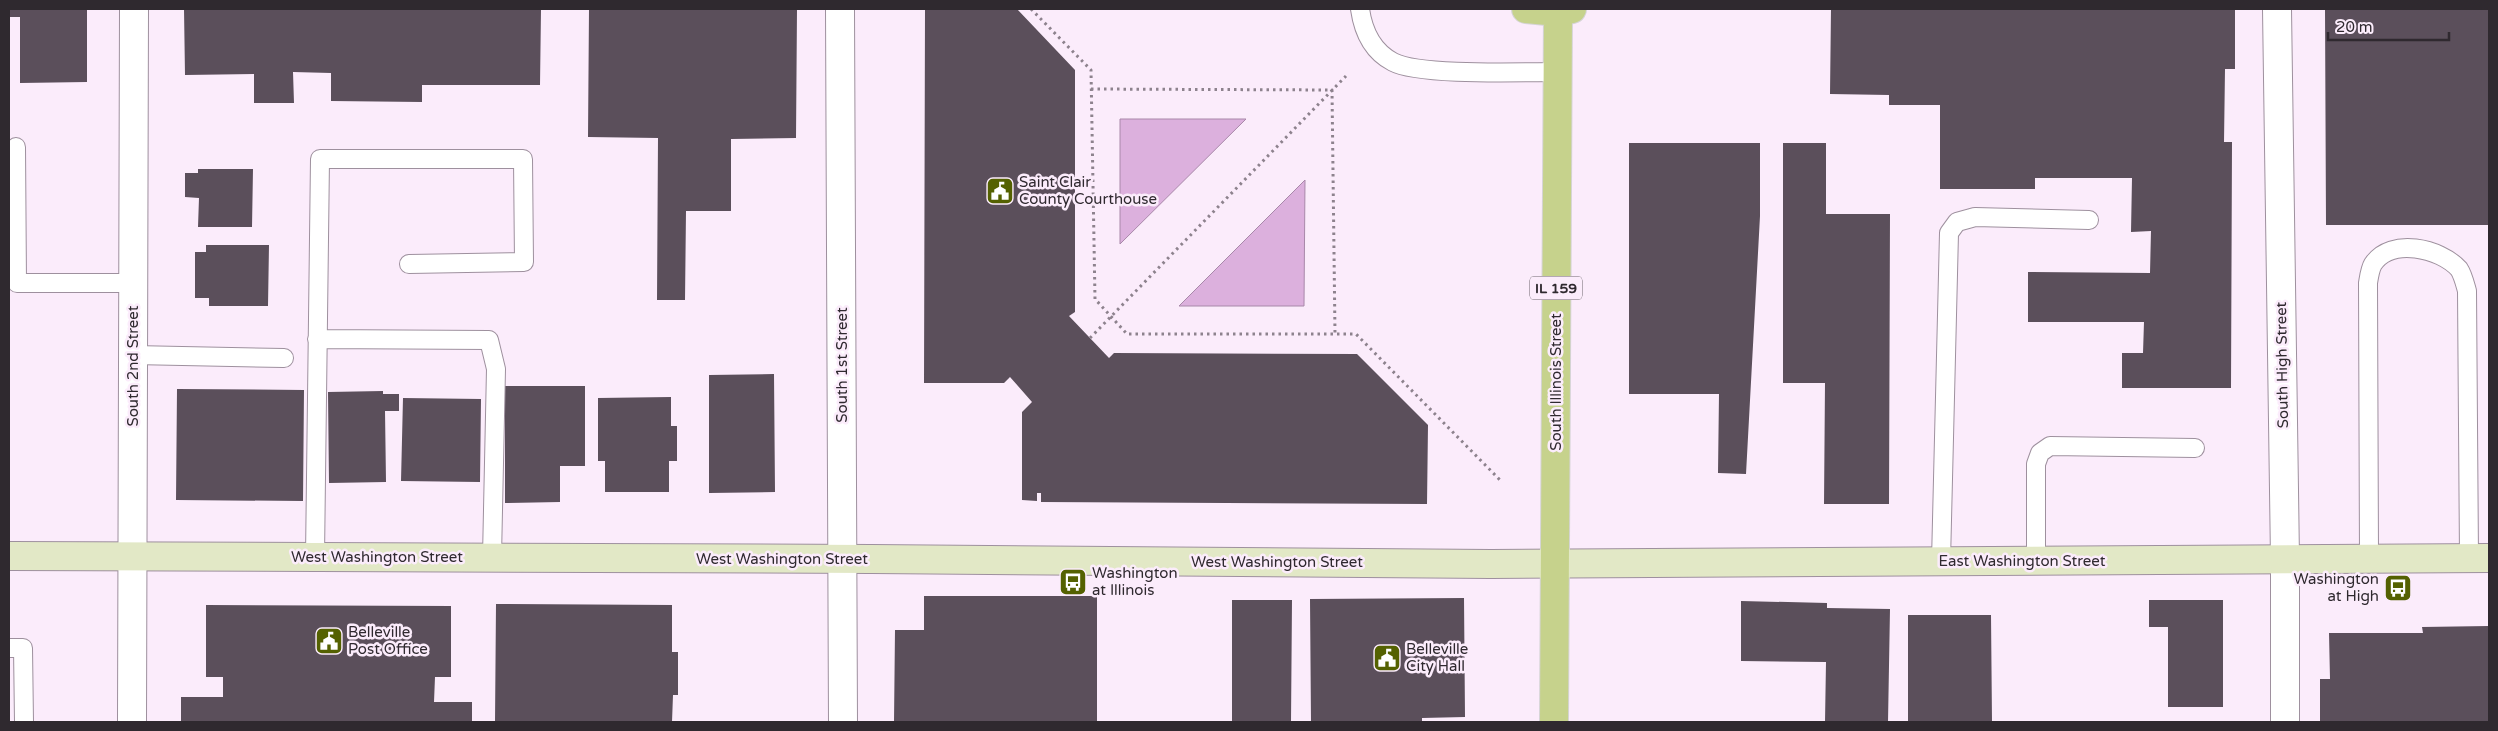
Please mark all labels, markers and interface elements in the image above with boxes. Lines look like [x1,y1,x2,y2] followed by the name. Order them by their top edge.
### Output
[2328,10,2449,42] scale bar
[2336,18,2373,36] text: 20 m
[1019,173,1157,208] place label: Saint Clair County Courthouse
[985,176,1015,206] public building icon: Saint Clair County Courthouse
[1530,276,1582,300] road number: IL 159
[2272,301,2292,428] street label: South High Street
[124,305,142,427] street label: South 2nd Street
[833,307,851,423] street label: South 1st Street
[1547,313,1565,451] street label: South Illinois Street
[291,548,463,566] street label: West Washington Street
[696,550,868,568] street label: West Washington Street
[1939,552,2106,570] street label: East Washington Street
[1191,553,1363,571] street label: West Washington Street
[1092,564,1178,599] place label: Washington at Illinois
[1058,567,1088,597] bus stop icon: Washington at Illinois
[2293,570,2379,605] place label: Washington at High
[2383,573,2413,603] bus stop icon: Washington at High
[348,623,428,658] place label: Belleville Post Office
[314,626,344,656] public building icon: Belleville Post Office
[1406,640,1468,675] place label: Belleville City Hall
[1372,643,1402,673] public building icon: Belleville City Hall

